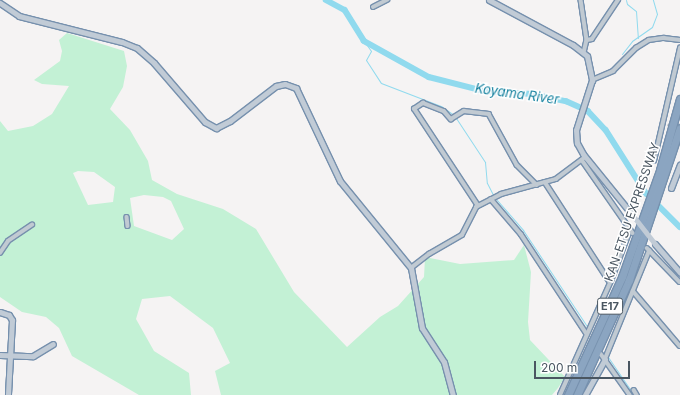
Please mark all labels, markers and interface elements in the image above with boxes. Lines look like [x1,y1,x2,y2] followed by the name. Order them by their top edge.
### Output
[474,80,560,108] water label: Koyama River
[601,141,663,283] street label: KAN-ETSU EXPRESSWAY
[597,297,623,315] road number: E17
[536,353,632,379] scale bar
[541,360,577,375] text: 200 m

